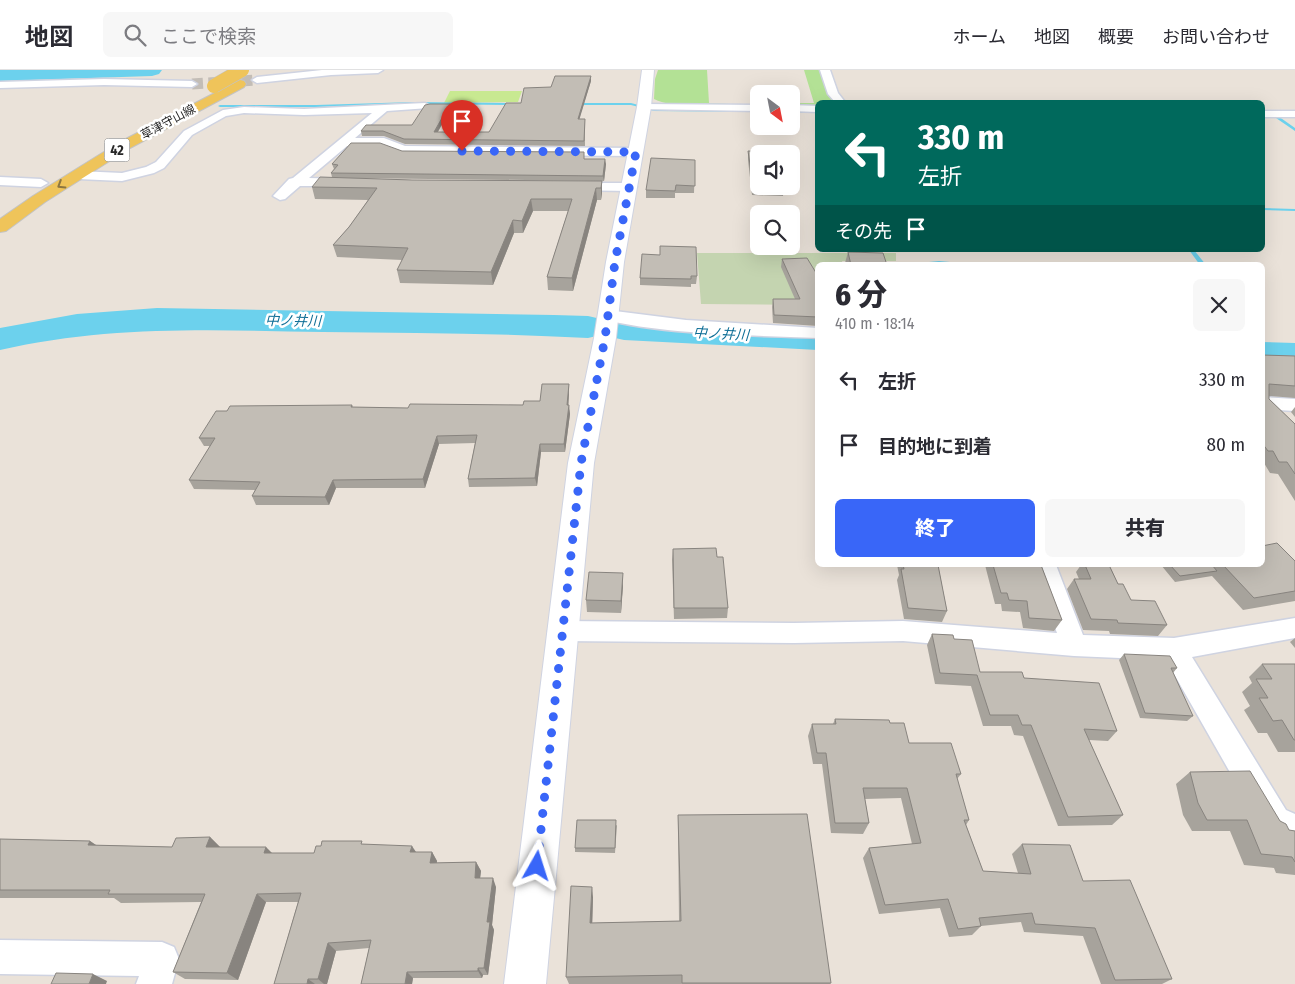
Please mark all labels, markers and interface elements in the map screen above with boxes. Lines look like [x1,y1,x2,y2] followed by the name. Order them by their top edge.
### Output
[103,12,453,57] search box
[121,21,149,49] icon: search
[25,23,73,51] text: 地図
[161,25,256,48] text: ここで検索
[953,26,1006,48] text: ホーム
[1034,26,1070,48] text: 地図
[1098,26,1134,48] text: 概要
[1162,26,1270,48] text: お問い合わせ
[750,85,800,135] north arrow
[750,85,800,255] map controls
[441,100,483,151] pin
[138,102,198,142] street label: 草津守山線
[448,107,476,135] icon: arrive
[918,116,1004,158] text: 330 m
[835,120,900,185] icon: left
[104,138,130,162] road number: 42
[750,145,800,195] button: sound
[918,163,962,190] text: 左折
[57,179,66,189] one-way arrow
[750,205,800,255] button: search
[902,215,930,243] icon: arrive
[835,220,892,243] text: その先
[835,277,887,313] text: 6 分
[1193,279,1245,331] button: close
[265,312,323,330] water label: 中ノ井川
[835,314,914,333] text: 410 m · 18:14
[693,324,751,344] water label: 中ノ井川
[835,366,863,394] icon: left
[1199,368,1245,391] text: 330 m
[878,370,916,393] text: 左折
[835,431,863,459] icon: arrive
[1207,433,1245,456] text: 80 m
[878,435,992,458] text: 目的地に到着
[835,499,1035,557] button: 終了
[1045,499,1245,557] button: 共有
[510,839,562,891] position arrow

